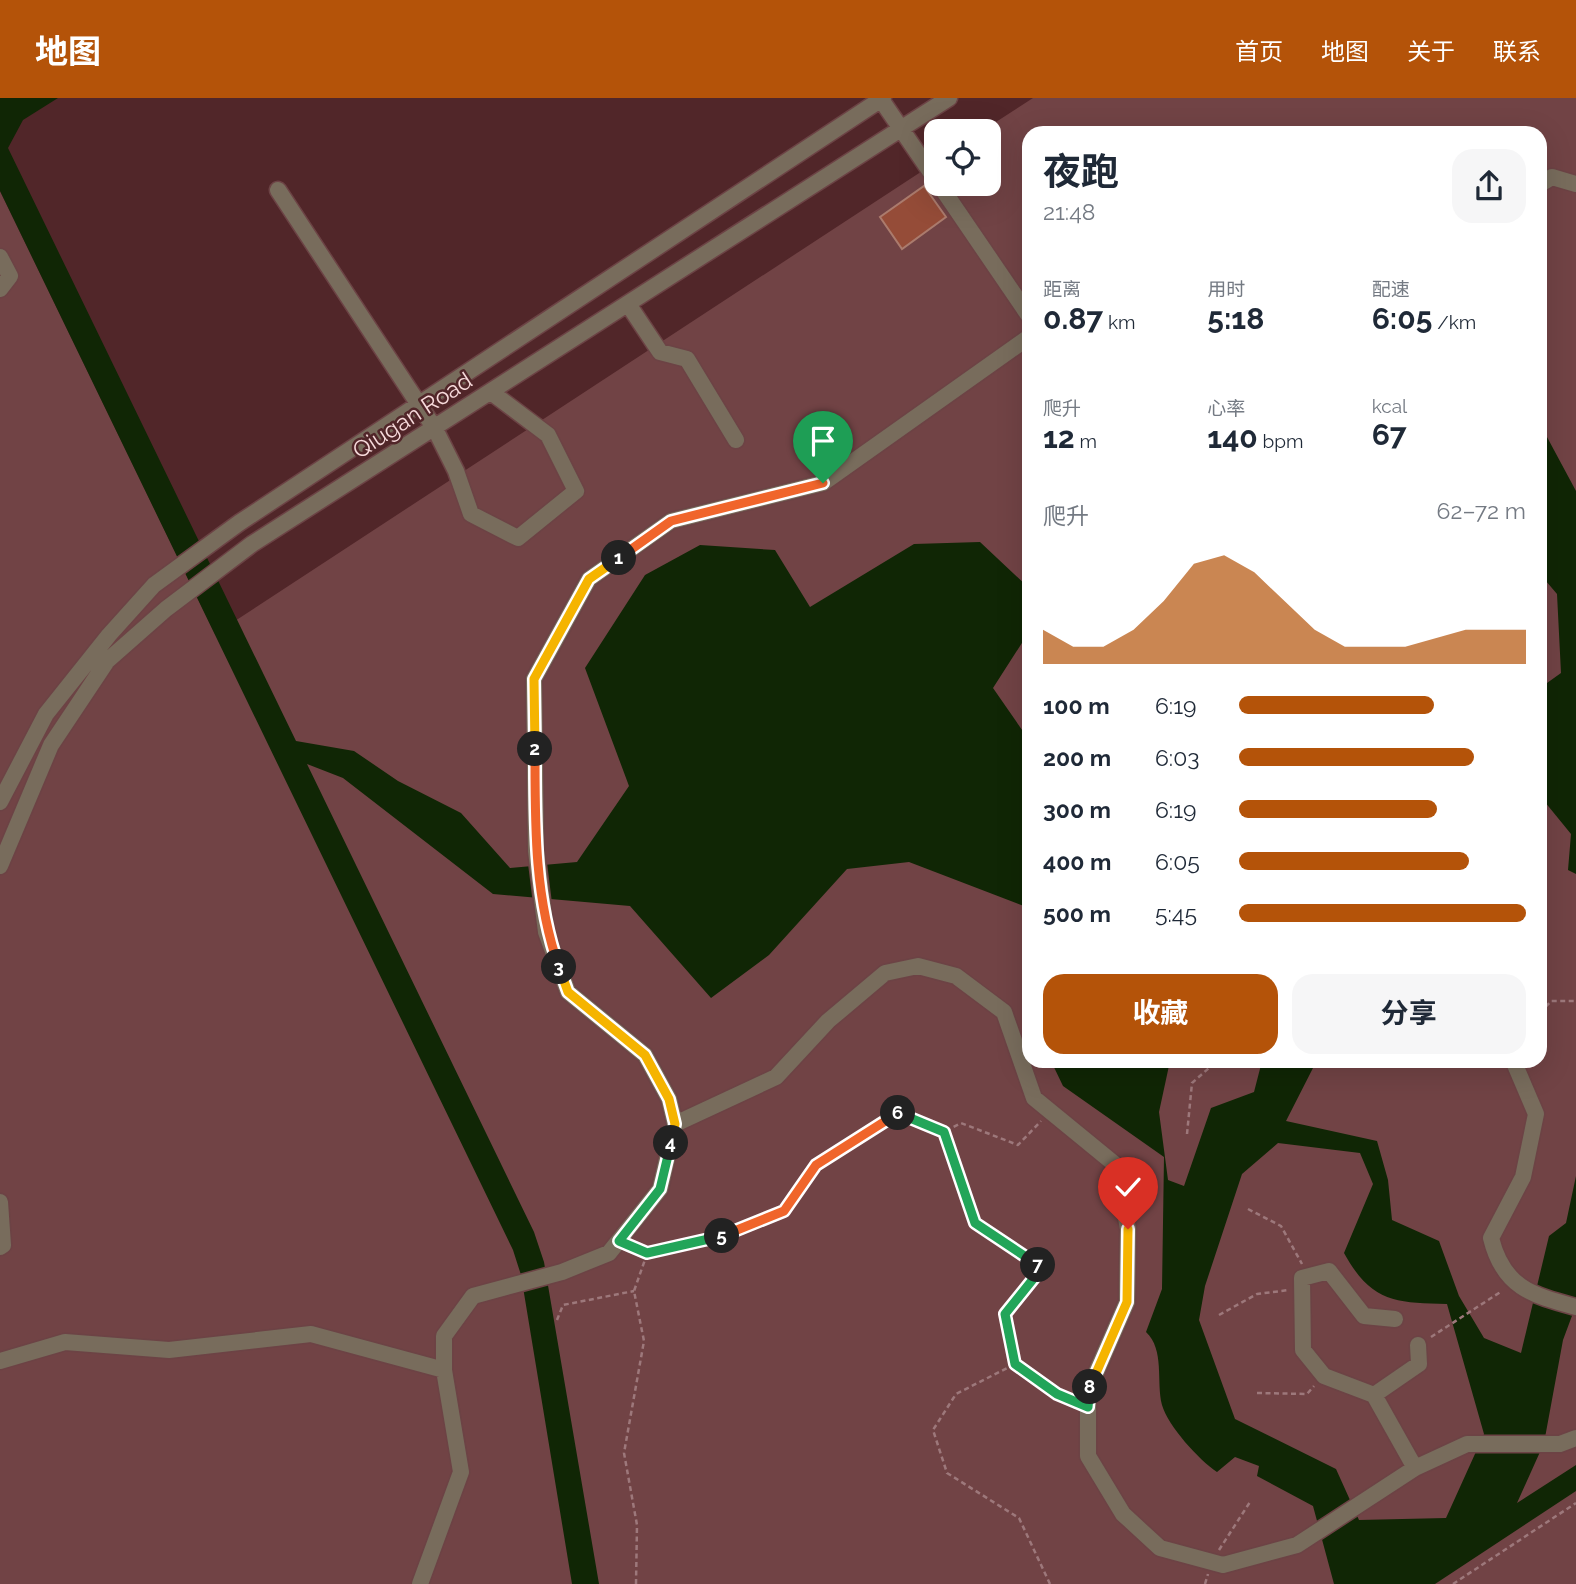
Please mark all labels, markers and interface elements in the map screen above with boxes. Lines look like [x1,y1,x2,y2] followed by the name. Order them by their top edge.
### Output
[35,32,101,71] text: 地图
[1235,37,1283,66] text: 首页
[1321,37,1369,66] text: 地图
[1407,37,1455,66] text: 关于
[1493,37,1541,66] text: 联系
[924,119,1001,196] map controls
[924,119,1001,196] button: locate
[1043,149,1119,194] text: 夜跑
[1452,149,1526,223] button: share
[1043,198,1095,225] text: 21:48
[1043,278,1081,300] text: 距离
[1207,278,1245,300] text: 用时
[1372,278,1410,300] text: 配速
[1043,301,1103,336] text: 0.87
[1207,301,1264,336] text: 5:18
[1372,301,1432,336] text: 6:05
[1103,311,1136,333] text: km
[1432,311,1476,333] text: /km
[347,366,477,464] street label: Qiugan Road
[1372,395,1407,417] text: kcal
[1043,397,1081,419] text: 爬升
[1207,397,1245,419] text: 心率
[793,411,853,483] pin
[1372,417,1407,452] text: 67
[1043,420,1075,455] text: 12
[1207,420,1258,455] text: 140
[804,422,842,460] icon: arrive
[1075,430,1097,452] text: m
[1258,430,1303,452] text: bpm
[1437,497,1526,524] text: 62–72 m
[1043,502,1089,529] text: 爬升
[602,540,636,575] pin: 1
[614,546,623,568] text: 1
[1043,692,1110,719] text: 100 m
[1155,692,1197,719] text: 6:19
[518,732,552,766] pin: 2
[529,737,540,759] text: 2
[1043,744,1111,771] text: 200 m
[1155,744,1200,771] text: 6:03
[1043,796,1111,823] text: 300 m
[1155,796,1197,823] text: 6:19
[1043,848,1111,875] text: 400 m
[1155,848,1200,875] text: 6:05
[1043,900,1111,927] text: 500 m
[1155,900,1197,927] text: 5:45
[542,950,576,984] pin: 3
[553,955,564,977] text: 3
[1043,974,1278,1054] button: 收藏
[1292,974,1526,1054] button: 分享
[880,1096,916,1130] pin: 6
[892,1101,903,1123] text: 6
[654,1126,688,1160] pin: 4
[665,1131,676,1153] text: 4
[1098,1157,1158,1229] pin
[1109,1168,1147,1206] icon: check
[704,1218,740,1254] pin: 5
[716,1224,727,1246] text: 5
[1020,1248,1056,1282] pin: 7
[1032,1253,1043,1275] text: 7
[1072,1370,1108,1404] pin: 8
[1084,1375,1095,1397] text: 8

